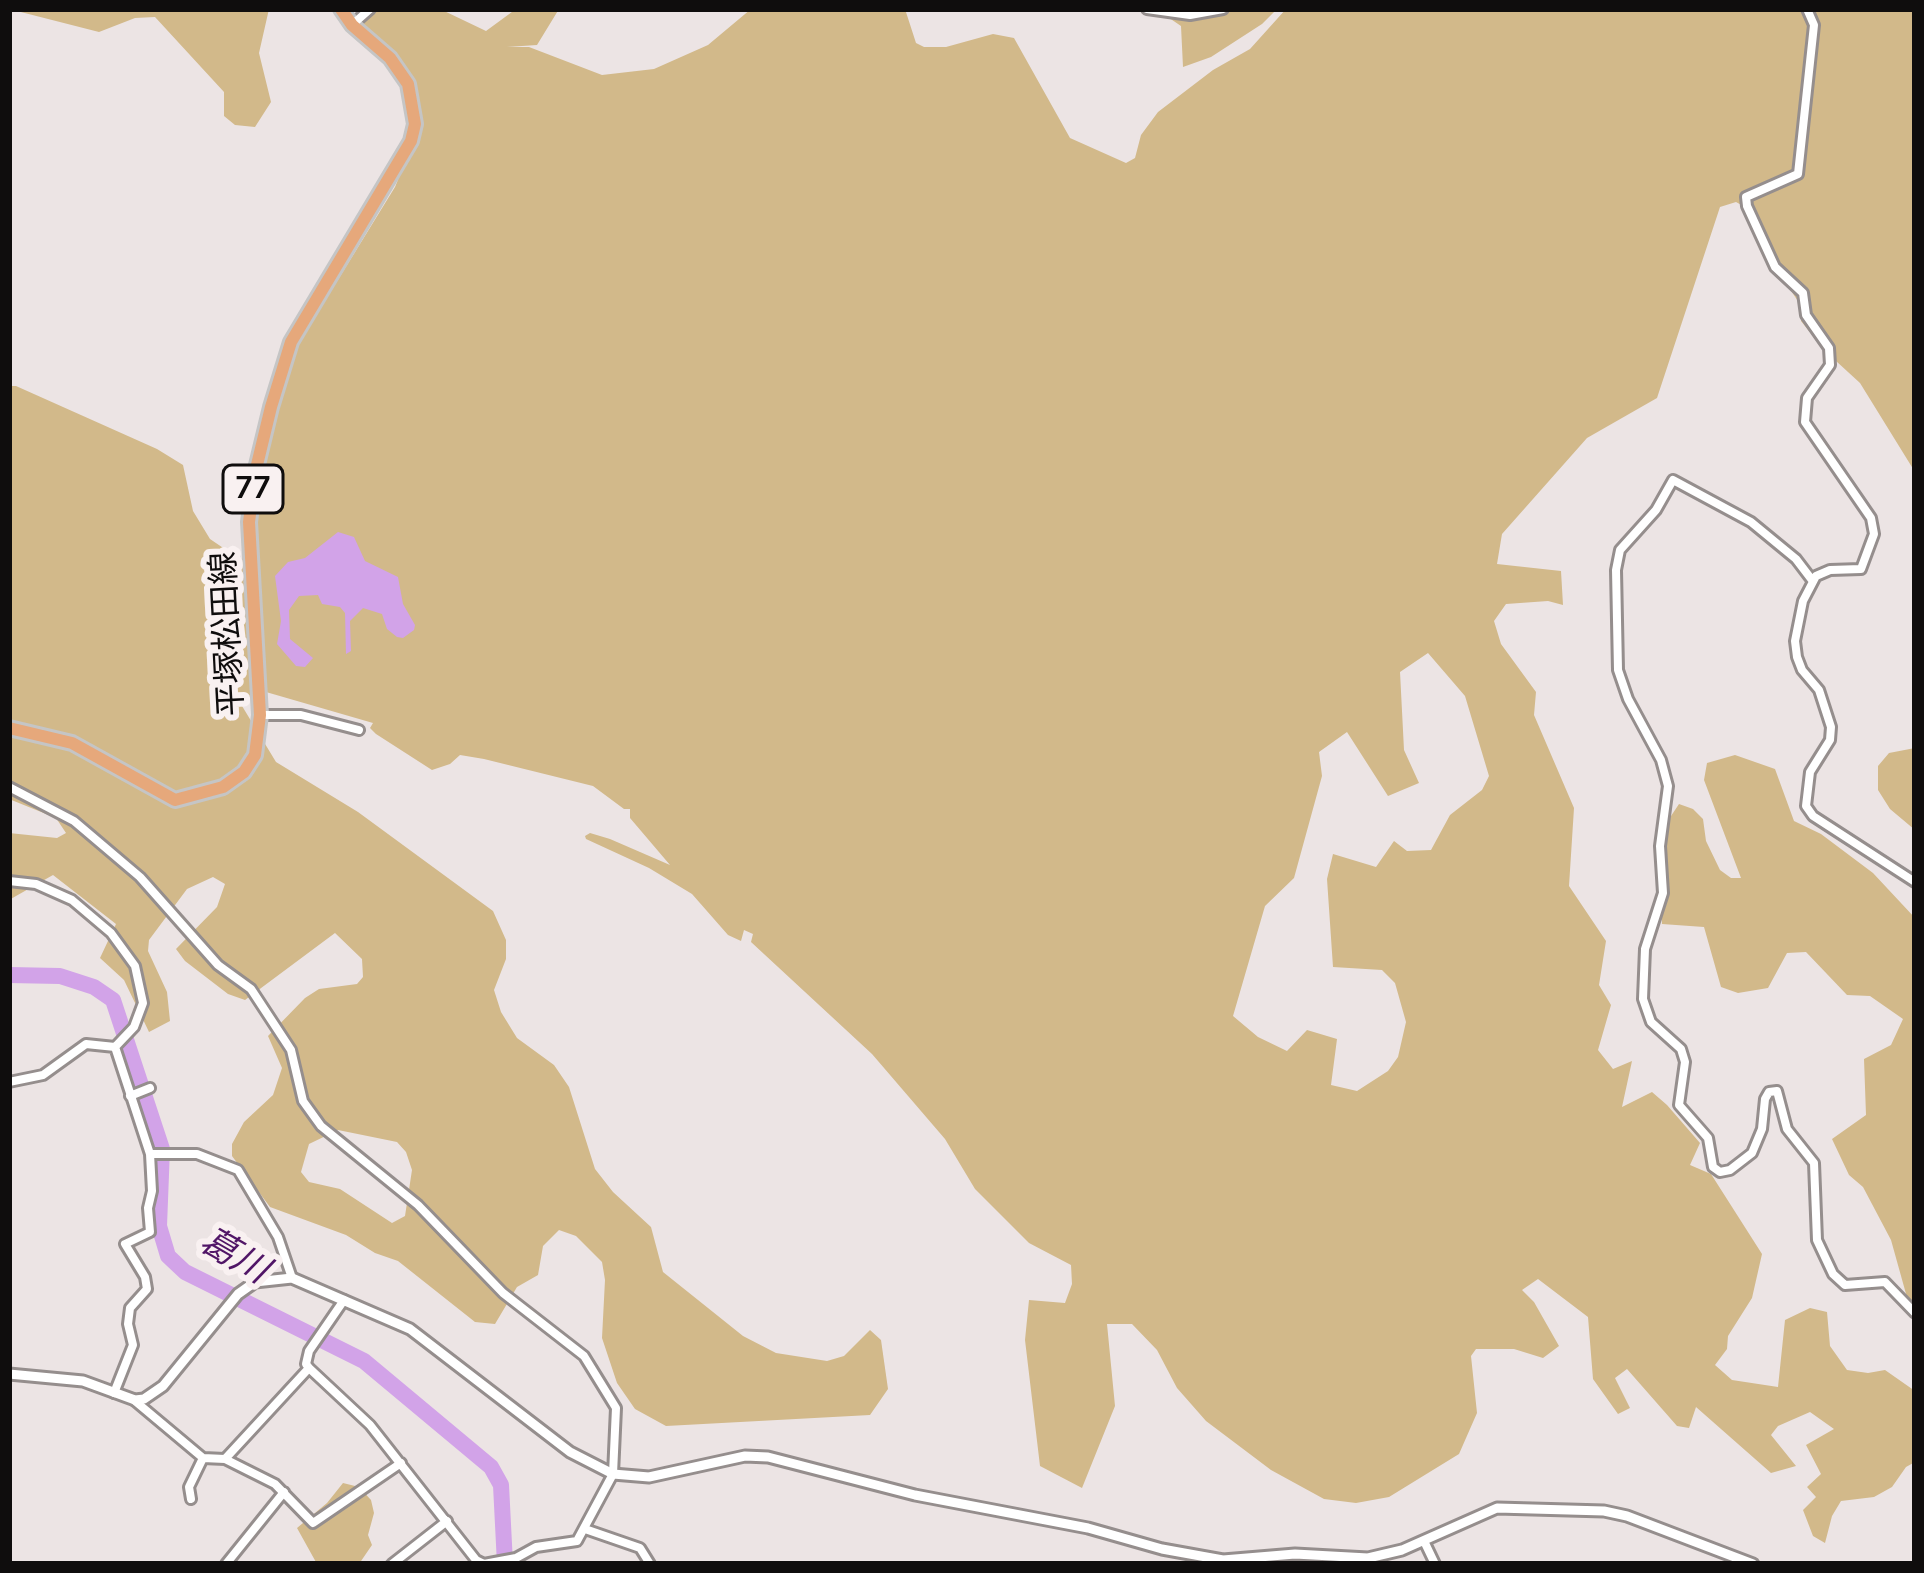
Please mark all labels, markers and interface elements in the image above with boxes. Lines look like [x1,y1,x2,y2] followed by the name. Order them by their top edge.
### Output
[223,465,283,513] road number: 77
[204,551,252,717] street label: 平塚松田線
[192,1219,276,1293] water label: 葛川

